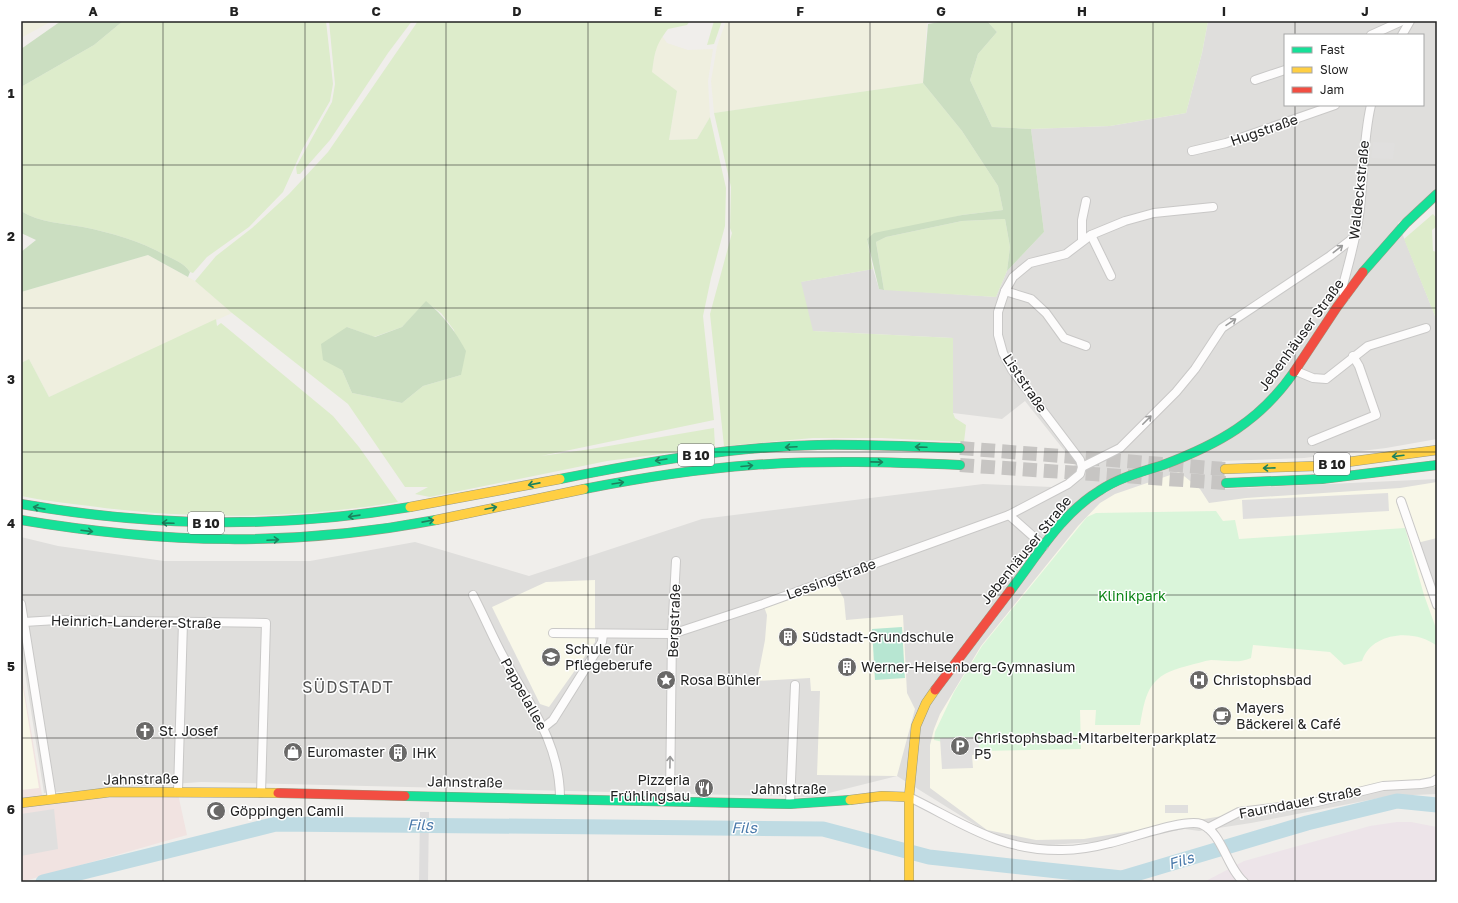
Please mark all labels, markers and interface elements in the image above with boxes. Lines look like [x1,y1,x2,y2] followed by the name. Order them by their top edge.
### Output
[88,3,98,19] text: A
[229,3,239,19] text: B
[371,3,381,19] text: C
[512,3,522,19] text: D
[654,3,662,19] text: E
[796,3,804,19] text: F
[936,3,946,19] text: G
[1077,3,1087,19] text: H
[1222,3,1226,19] text: I
[1361,3,1369,19] text: J
[1284,34,1424,106] legend
[1320,42,1345,57] text: Fast
[1320,62,1348,77] text: Slow
[1320,82,1344,97] text: Jam
[8,85,15,101] text: 1
[1228,110,1300,149] street label: Hugstraße
[1345,139,1372,241] street label: Waldeckstraße
[7,228,15,244] text: 2
[1333,245,1344,254] one-way arrow
[1254,275,1347,394] street label: Jebenhäuser Straße
[1225,318,1236,326] one-way arrow
[1000,350,1051,415] street label: Liststraße
[7,371,15,387] text: 3
[1142,415,1152,425] one-way arrow
[785,443,798,451] one-way arrow
[915,443,928,451] one-way arrow
[678,444,714,466] road number: B 10
[1392,452,1405,460] one-way arrow
[1314,453,1350,475] road number: B 10
[655,457,668,465] one-way arrow
[870,458,883,466] one-way arrow
[740,462,753,469] one-way arrow
[1263,464,1276,472] one-way arrow
[611,479,624,487] one-way arrow
[527,480,540,488] one-way arrow
[977,492,1075,607] street label: Jebenhäuser Straße
[33,503,46,511] one-way arrow
[484,504,497,512] one-way arrow
[188,512,224,534] road number: B 10
[348,512,361,520] one-way arrow
[7,515,15,531] text: 4
[421,517,434,525] one-way arrow
[162,519,175,526] one-way arrow
[80,527,93,535] one-way arrow
[266,536,279,544] one-way arrow
[784,554,878,603] street label: Lessingstraße
[664,584,683,658] street label: Bergstraße
[1098,587,1166,604] park label: Klinikpark
[51,612,221,631] street label: Heinrich-Landerer-Straße
[777,626,799,648] building icon: Südstadt-Grundschule
[802,628,954,645] place label: Südstadt-Grundschule
[565,640,652,673] place label: Schule für Pflegeberufe
[540,646,562,668] school or university icon: Schule für Pflegeberufe
[498,655,551,733] street label: Pappelallee
[836,656,858,678] building icon: Werner-Heisenberg-Gymnasium
[7,658,15,674] text: 5
[861,658,1075,675] place label: Werner-Heisenberg-Gymnasium
[655,669,677,691] place icon: Rosa Bühler
[1188,669,1210,691] hospital icon: Christophsbad
[680,671,762,688] place label: Rosa Bühler
[1213,671,1312,688] place label: Christophsbad
[302,677,394,697] district label: SÜDSTADT
[1236,699,1341,732] place label: Mayers Bäckerei & Café
[1211,705,1233,727] cafe icon: Mayers Bäckerei & Café
[134,720,156,742] church icon: St. Josef
[159,722,218,739] place label: St. Josef
[974,729,1216,762] place label: Christophsbad-Mitarbeiterparkplatz P5
[949,735,971,757] parking icon: Christophsbad-Mitarbeiterparkplatz P5
[282,741,304,763] shop icon: Euromaster
[387,742,409,764] building icon: IHK
[307,743,385,760] place label: Euromaster
[412,744,437,761] place label: IHK
[666,756,674,769] one-way arrow
[103,769,179,788] street label: Jahnstraße
[610,771,690,804] place label: Pizzeria Frühlingsau
[427,772,503,791] street label: Jahnstraße
[693,777,715,799] restaurant icon: Pizzeria Frühlingsau
[751,780,827,797] street label: Jahnstraße
[1237,781,1363,822] street label: Faurndauer Straße
[205,800,227,822] mosque icon: Göppingen Camii
[7,801,15,817] text: 6
[230,802,344,819] place label: Göppingen Camii
[407,815,434,833] water label: Fils
[731,818,758,836] water label: Fils
[1166,847,1197,872] water label: Fils

